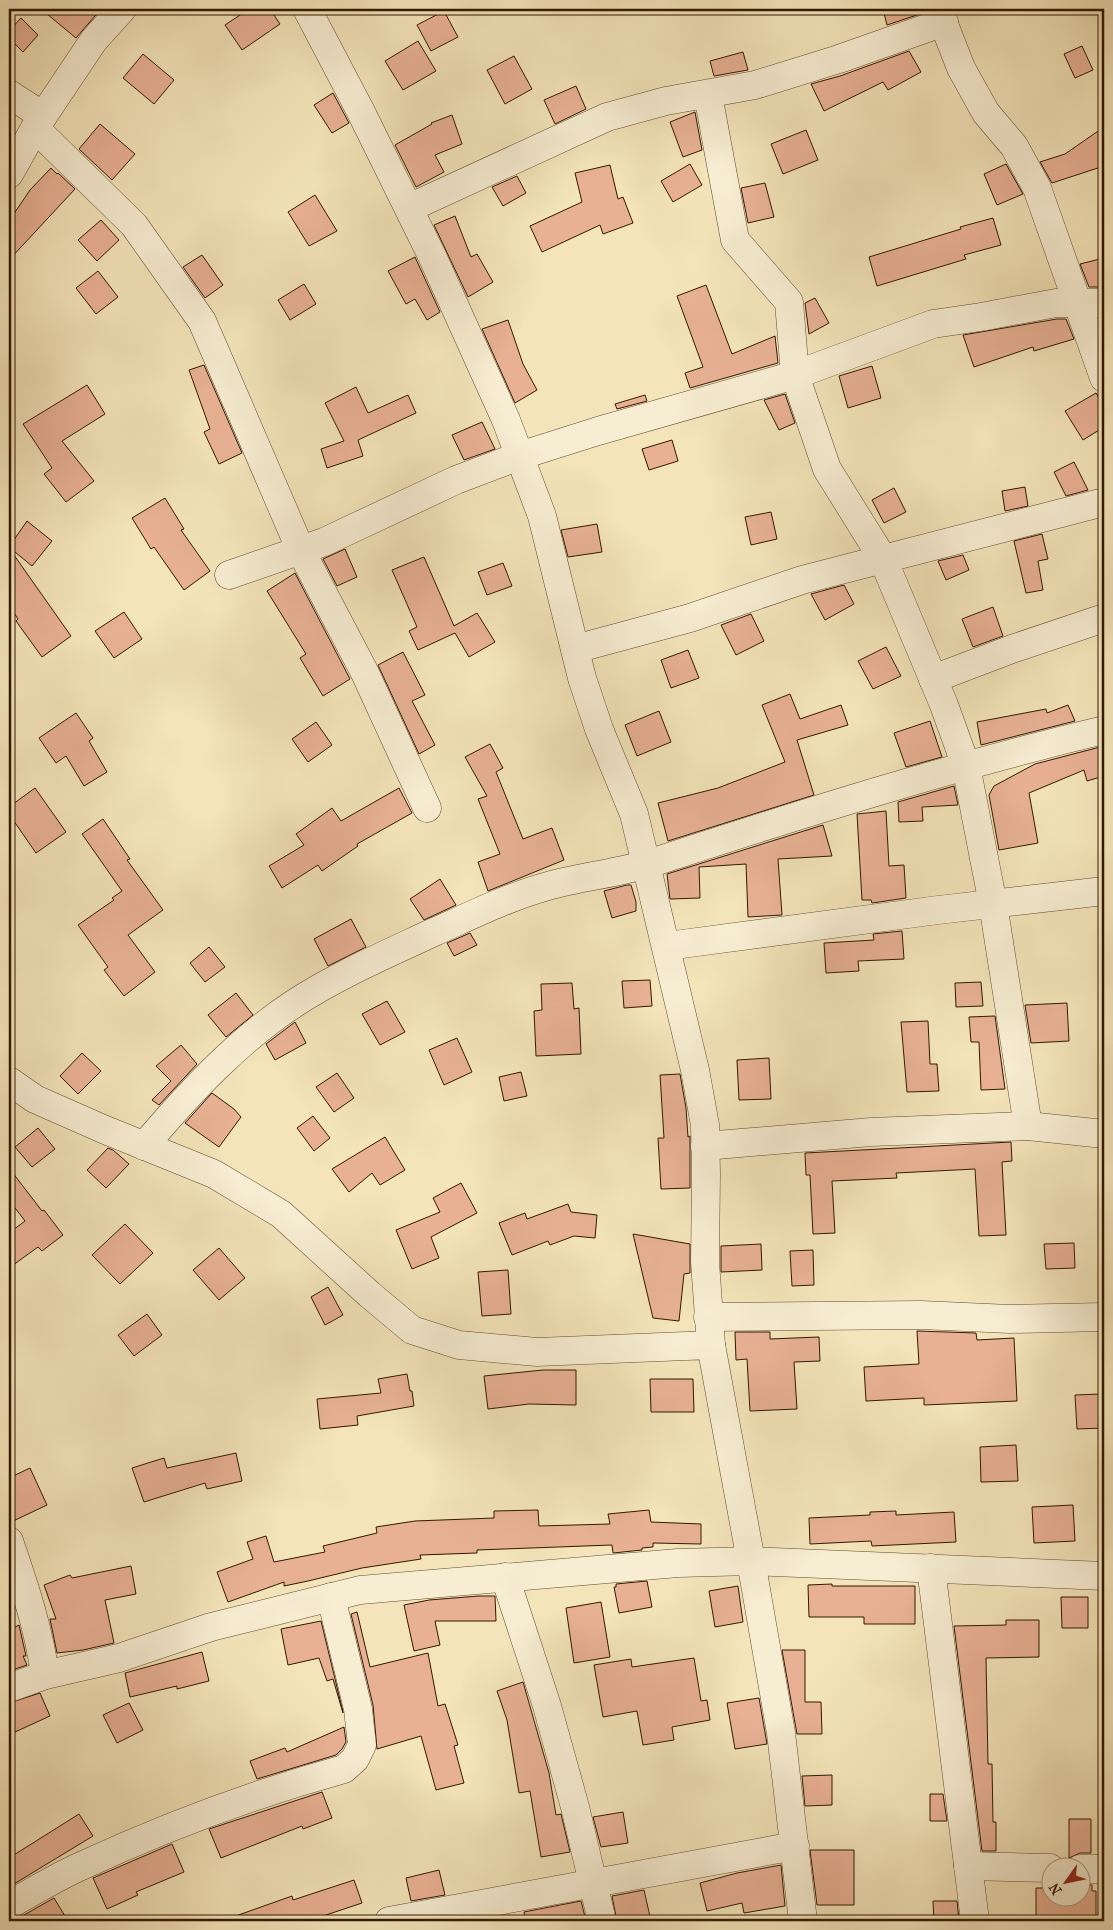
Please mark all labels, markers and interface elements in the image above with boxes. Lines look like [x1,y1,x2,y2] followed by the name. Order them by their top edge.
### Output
[1040,1858,1090,1908] north arrow
[1045,1879,1066,1898] text: N

